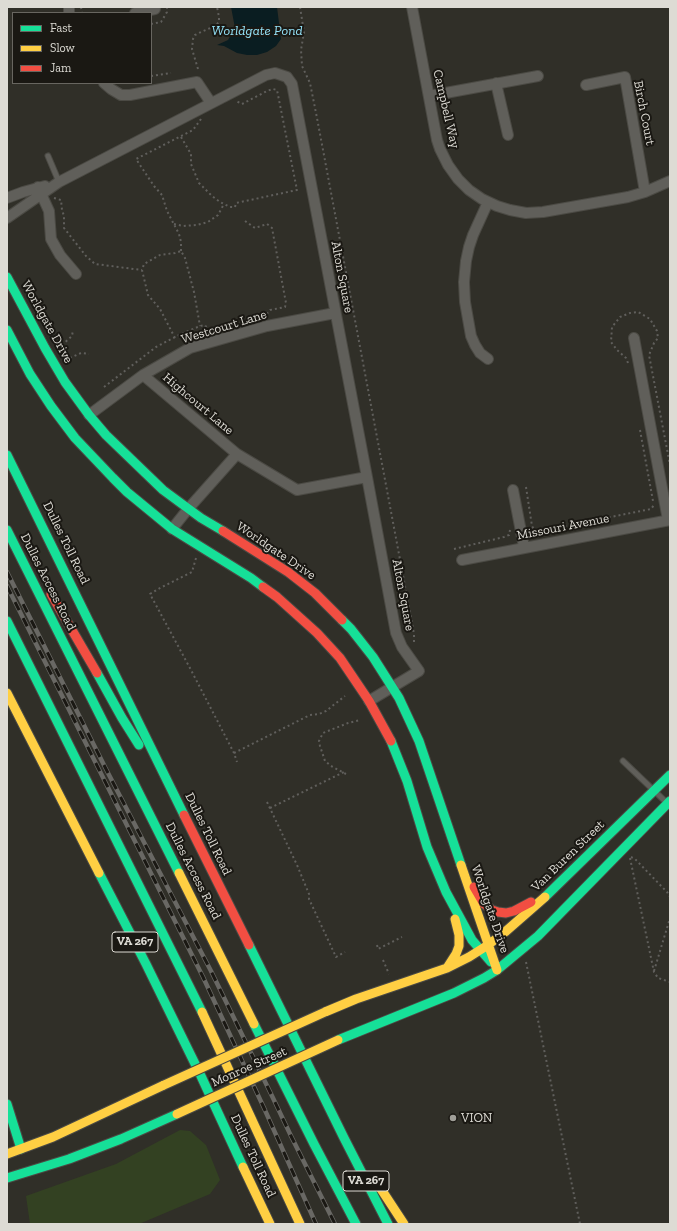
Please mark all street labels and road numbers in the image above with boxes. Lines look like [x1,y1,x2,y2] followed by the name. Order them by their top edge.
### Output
[429,68,463,150] street label: Campbell Way
[630,79,658,147] street label: Birch Court
[327,240,357,314] street label: Alton Square
[18,278,76,366] street label: Worldgate Drive
[180,307,268,347] street label: Westcourt Lane
[159,370,237,438] street label: Highcourt Lane
[39,499,93,587] street label: Dulles Toll Road
[516,510,610,544] street label: Missouri Avenue
[233,519,319,583] street label: Worldgate Drive
[17,531,79,633] street label: Dulles Access Road
[388,558,418,632] street label: Alton Square
[181,790,235,878] street label: Dulles Toll Road
[528,817,608,895] street label: Van Buren Street
[162,820,224,922] street label: Dulles Access Road
[468,863,512,955] street label: Worldgate Drive
[112,932,158,952] road number: VA 267
[209,1043,289,1091] street label: Monroe Street
[227,1112,279,1200] street label: Dulles Toll Road
[343,1171,389,1191] road number: VA 267

